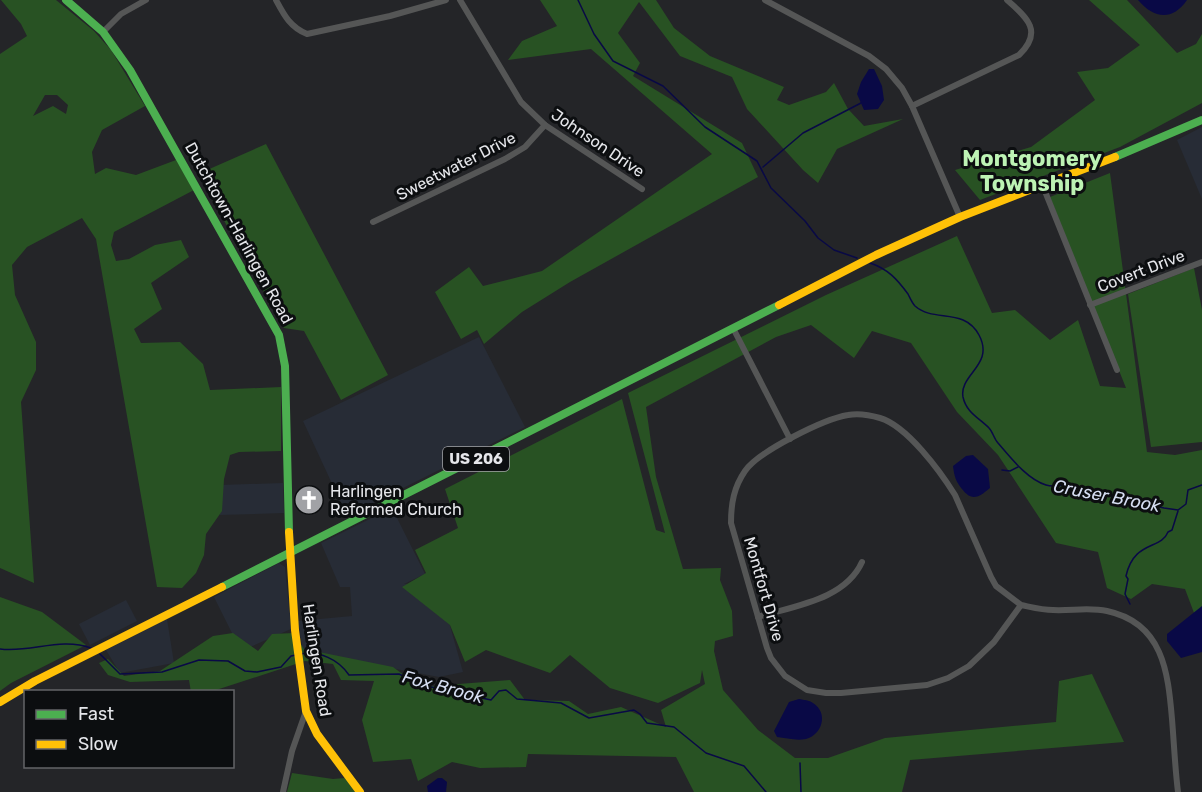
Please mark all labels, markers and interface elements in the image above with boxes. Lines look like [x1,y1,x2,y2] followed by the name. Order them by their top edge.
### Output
[548,105,648,181] street label: Johnson Drive
[393,128,519,204] street label: Sweetwater Drive
[181,139,297,327] street label: Dutchtown-Harlingen Road
[962,145,1102,197] district label: Montgomery Township
[1095,246,1187,296] street label: Covert Drive
[443,447,509,471] road number: US 206
[1052,475,1163,517] water label: Cruser Brook
[330,482,462,519] place label: Harlingen Reformed Church
[293,484,325,516] church icon: Harlingen Reformed Church
[740,535,788,643] street label: Montfort Drive
[299,602,335,718] street label: Harlingen Road
[400,666,487,709] water label: Fox Brook
[24,690,234,768] legend
[78,703,114,725] text: Fast
[78,733,118,755] text: Slow

